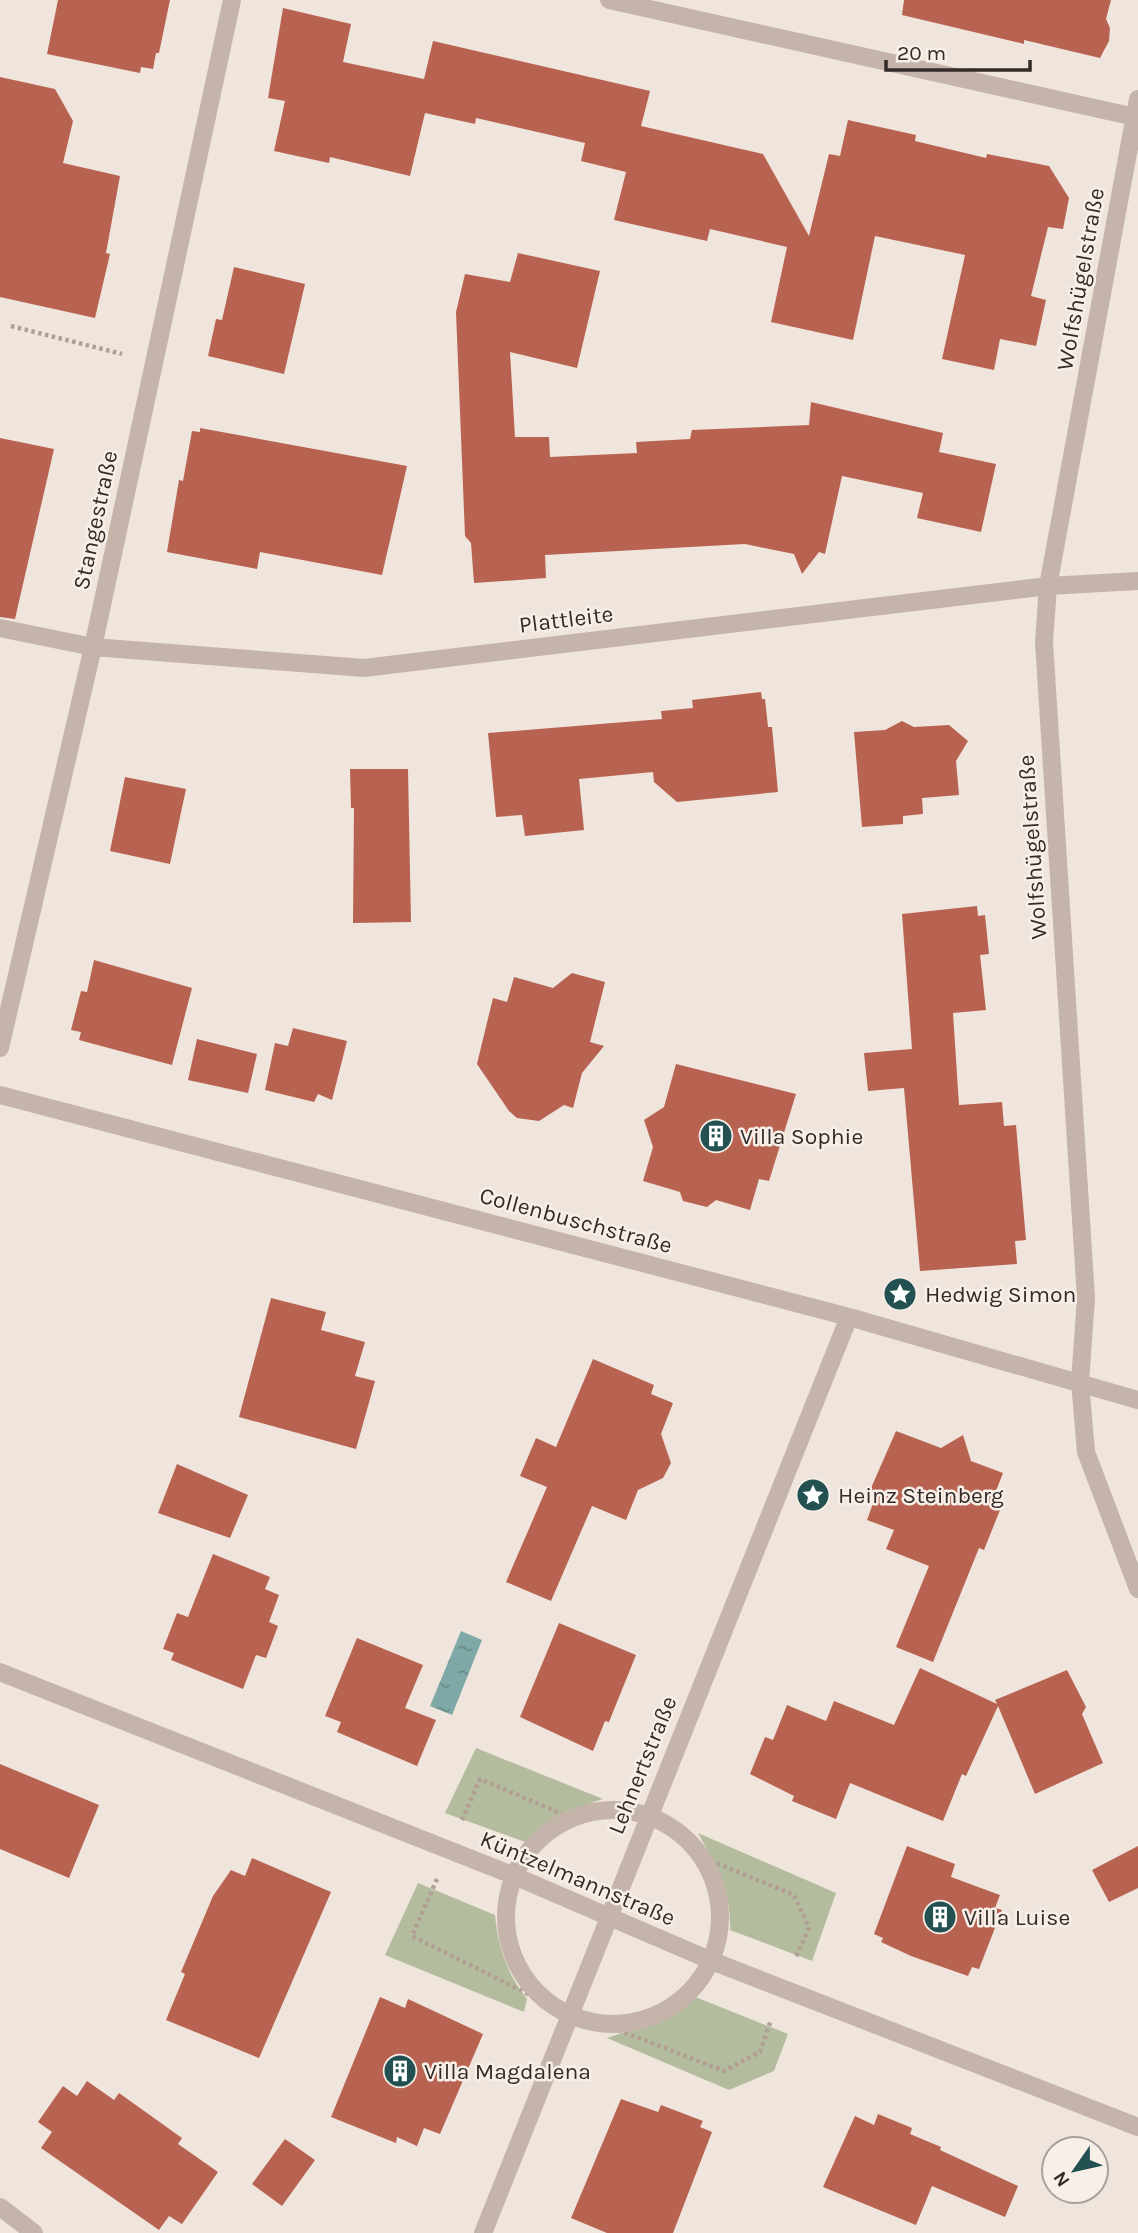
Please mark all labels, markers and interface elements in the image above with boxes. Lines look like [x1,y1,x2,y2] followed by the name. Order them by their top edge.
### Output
[886,28,1030,72] scale bar
[897,41,946,65] text: 20 m
[1051,186,1110,372] street label: Wolfshügelstraße
[68,448,123,592] street label: Stangestraße
[517,600,615,639] street label: Plattleite
[1013,754,1052,940] street label: Wolfshügelstraße
[697,1117,735,1155] building icon: Villa Sophie
[740,1123,863,1150] place label: Villa Sophie
[477,1182,675,1259] street label: Collenbuschstraße
[881,1275,919,1313] place icon: Hedwig Simon
[925,1281,1077,1308] place label: Hedwig Simon
[794,1476,832,1514] place icon: Heinz Steinberg
[838,1482,1004,1509] place label: Heinz Steinberg
[602,1692,682,1838] street label: Lehnertstraße
[476,1825,679,1932] street label: Küntzelmannstraße
[921,1898,959,1936] building icon: Villa Luise
[964,1904,1070,1931] place label: Villa Luise
[381,2052,419,2090] building icon: Villa Magdalena
[424,2058,591,2085] place label: Villa Magdalena
[1040,2135,1110,2205] north arrow
[1049,2167,1075,2191] text: N

